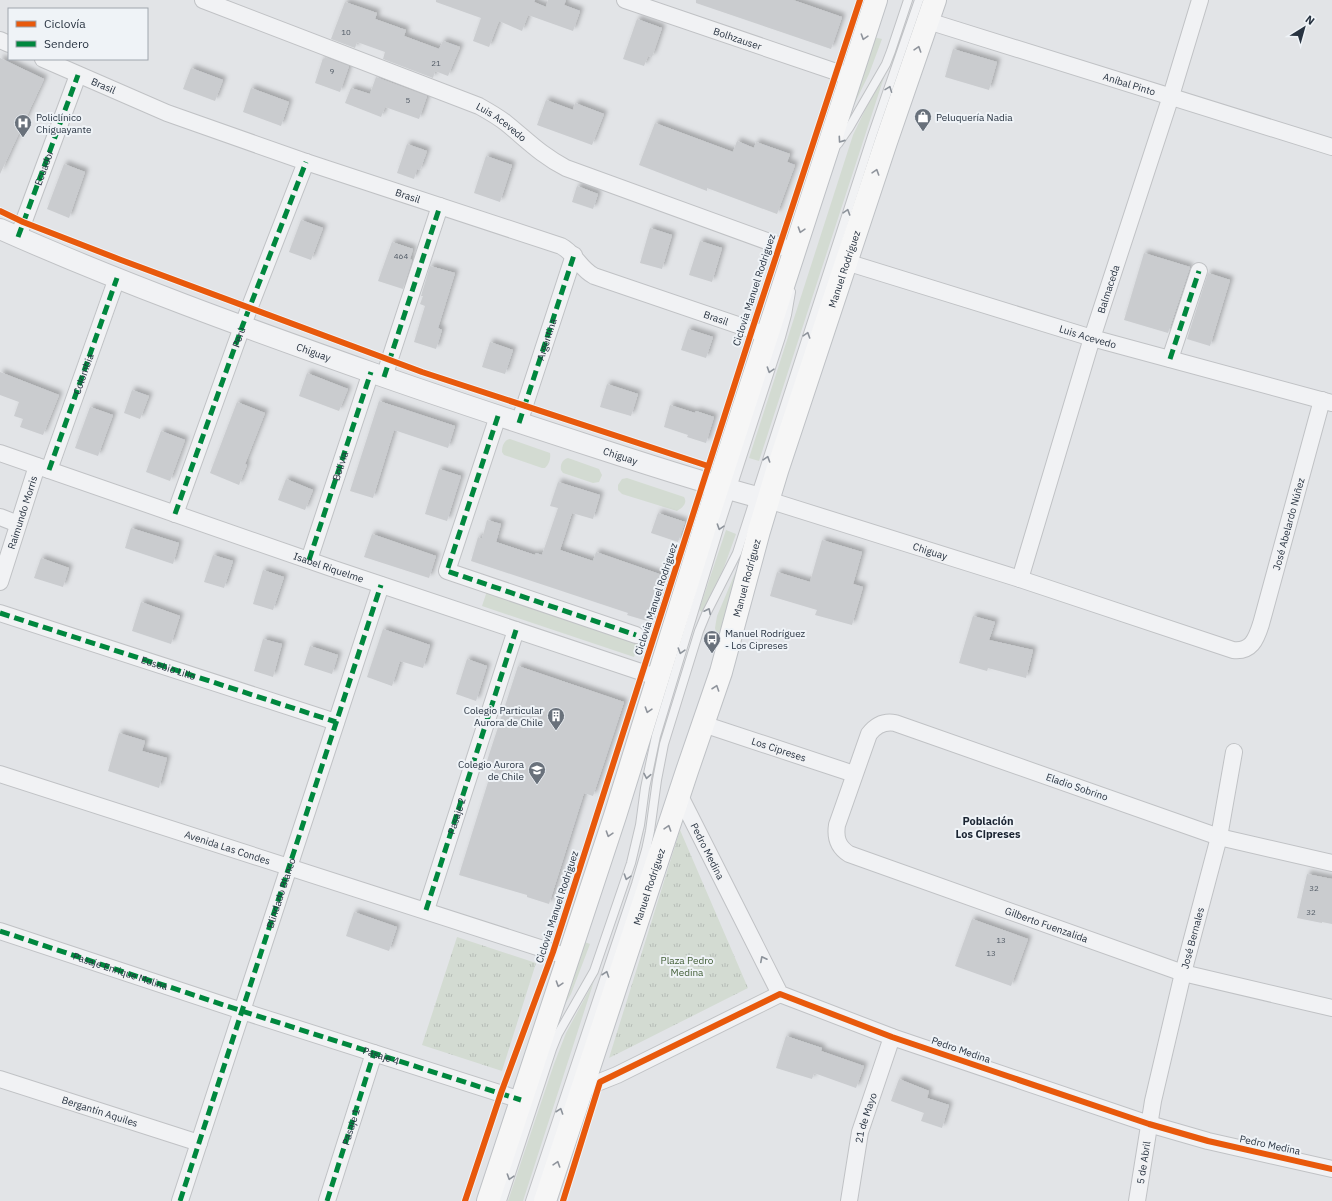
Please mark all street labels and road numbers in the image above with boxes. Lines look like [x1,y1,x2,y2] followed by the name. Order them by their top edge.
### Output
[712,24,764,53] street label: Bolhzauser
[1102,70,1158,98] street label: Aníbal Pinto
[89,74,118,97] street label: Brasil
[474,99,530,144] street label: Luis Acevedo
[31,148,56,187] street label: Ecuador
[394,185,422,206] street label: Brasil
[825,228,863,309] street label: Manuel Rodríguez
[730,232,778,348] street label: Ciclovía Manuel Rodriguez
[1094,263,1122,315] street label: Balmaceda
[702,307,731,328] street label: Brasil
[533,316,560,362] street label: Argentina
[1058,322,1118,351] street label: Luis Acevedo
[229,325,248,349] street label: Perú
[295,340,333,364] street label: Chiguay
[70,351,97,396] street label: Colombia
[602,444,639,467] street label: Chiguay
[329,449,351,482] street label: Bolivia
[4,474,40,551] street label: Raimundo Morris
[1269,476,1307,572] street label: José Abelardo Núñez
[730,537,763,618] street label: Manuel Rodríguez
[911,539,949,562] street label: Chiguay
[632,541,680,657] street label: Ciclovía Manuel Rodriguez
[292,549,366,585] street label: Isabel Riquelme
[139,653,198,683] street label: Eusebio Lillo
[750,734,808,764] street label: Los Cipreses
[1044,770,1110,804] street label: Eladio Sobrino
[444,796,468,836] street label: Pasaje 2
[688,821,728,882] street label: Pedro Medina
[183,827,272,867] street label: Avenida Las Condes
[630,846,668,927] street label: Manuel Rodríguez
[533,849,581,965] street label: Ciclovía Manuel Rodriguez
[263,856,298,930] street label: Blindado Blanco
[1003,904,1090,945] street label: Gilberto Fuenzalida
[1178,906,1207,970] street label: José Bernales
[72,949,170,993] street label: Pasaje Enrique Molina
[930,1034,993,1066] street label: Pedro Medina
[361,1043,401,1067] street label: Pasaje 4
[852,1091,879,1144] street label: 21 de Mayo
[60,1093,140,1130] street label: Bergantín Aquiles
[339,1107,363,1147] street label: Pasaje 1
[1238,1132,1302,1158] street label: Pedro Medina
[1133,1140,1153,1185] street label: 5 de Abril

